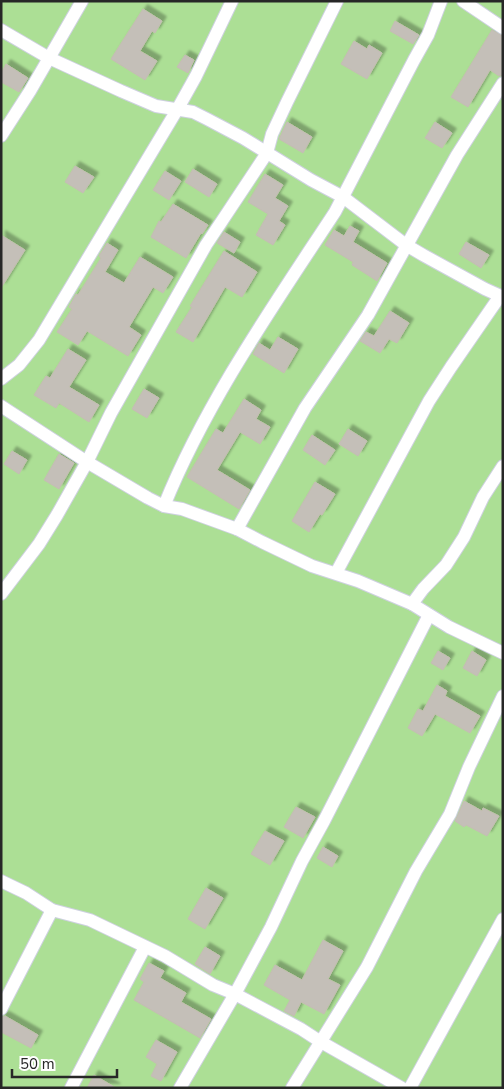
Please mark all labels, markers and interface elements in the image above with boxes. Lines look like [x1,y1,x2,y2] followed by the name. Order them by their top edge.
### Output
[12,1046,118,1078] scale bar
[20,1054,55,1074] text: 50 m

